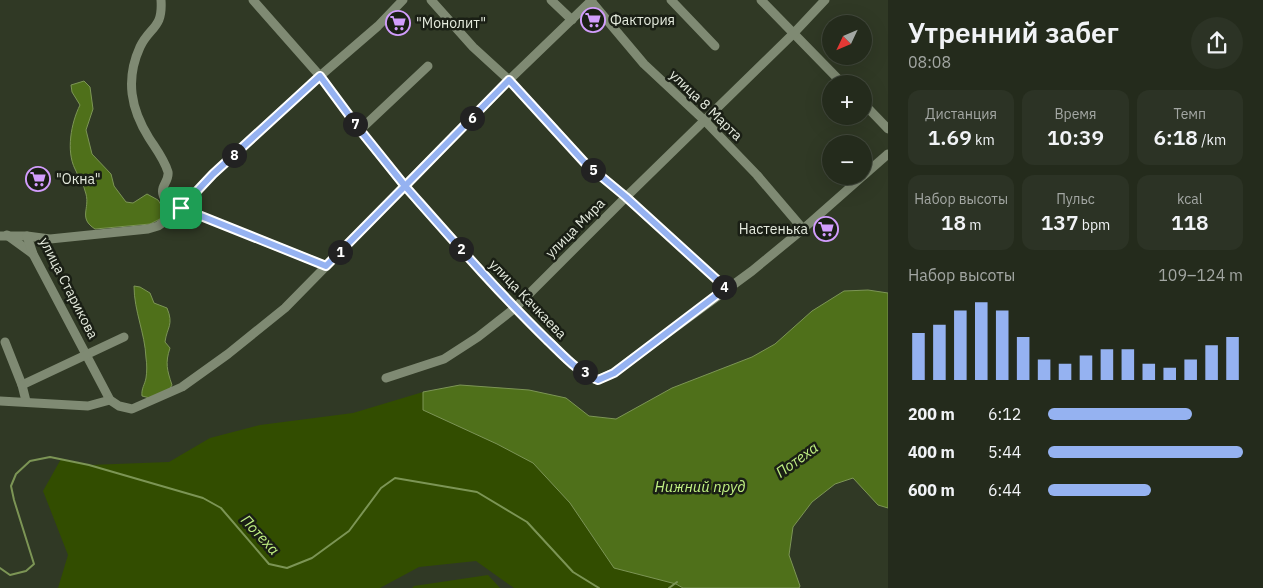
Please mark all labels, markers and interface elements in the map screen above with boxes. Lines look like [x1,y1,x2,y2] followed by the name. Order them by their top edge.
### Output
[580,7,606,33] supermarket icon: Фактория
[385,10,411,36] supermarket icon: "Монолит"
[610,11,675,29] place label: Фактория
[416,14,486,32] place label: "Монолит"
[908,14,1119,51] text: Утренний забег
[822,15,872,65] north arrow
[822,15,872,185] map controls
[1191,17,1243,69] button: share
[908,52,951,72] text: 08:08
[666,66,747,145] street label: улица 8 Марта
[822,75,872,125] button: +
[925,105,997,123] text: Дистанция
[1054,105,1097,123] text: Время
[1174,105,1206,123] text: Темп
[460,106,484,130] pin: 6
[468,109,477,127] text: 6
[342,112,368,136] pin: 7
[351,115,360,133] text: 7
[928,123,972,151] text: 1.69
[1047,123,1104,151] text: 10:39
[1153,123,1198,151] text: 6:18
[972,131,995,149] text: km
[1198,131,1226,149] text: /km
[822,135,872,185] button: −
[222,142,246,168] pin: 8
[230,146,239,164] text: 8
[580,158,606,182] pin: 5
[589,161,598,179] text: 5
[25,166,51,192] supermarket icon: "Окна"
[56,170,101,188] place label: "Окна"
[160,187,202,229] pin
[914,190,1008,208] text: Набор высоты
[1056,190,1095,208] text: Пульс
[1177,190,1203,208] text: kcal
[167,194,195,222] icon: arrive
[541,194,609,262] street label: улица Мира
[941,208,966,236] text: 18
[1041,208,1079,236] text: 137
[1171,208,1209,236] text: 118
[813,216,839,242] supermarket icon: Настенька
[966,216,982,234] text: m
[1079,216,1110,234] text: bpm
[739,220,809,238] place label: Настенька
[36,234,103,342] street label: улица Старикова
[448,236,474,262] pin: 2
[328,240,352,264] pin: 1
[457,240,466,258] text: 2
[336,243,345,261] text: 1
[485,255,571,343] street label: улица Качкаева
[908,265,1015,285] text: Набор высоты
[1158,265,1243,285] text: 109–124 m
[712,274,736,300] pin: 4
[720,278,729,296] text: 4
[572,360,598,384] pin: 3
[581,363,590,381] text: 3
[908,404,955,424] text: 200 m
[988,404,1021,424] text: 6:12
[772,438,822,481] water label: Потеха
[908,442,955,462] text: 400 m
[988,442,1021,462] text: 5:44
[654,477,746,496] water label: Нижний пруд
[908,480,955,500] text: 600 m
[988,480,1021,500] text: 6:44
[237,511,284,559] water label: Потеха

